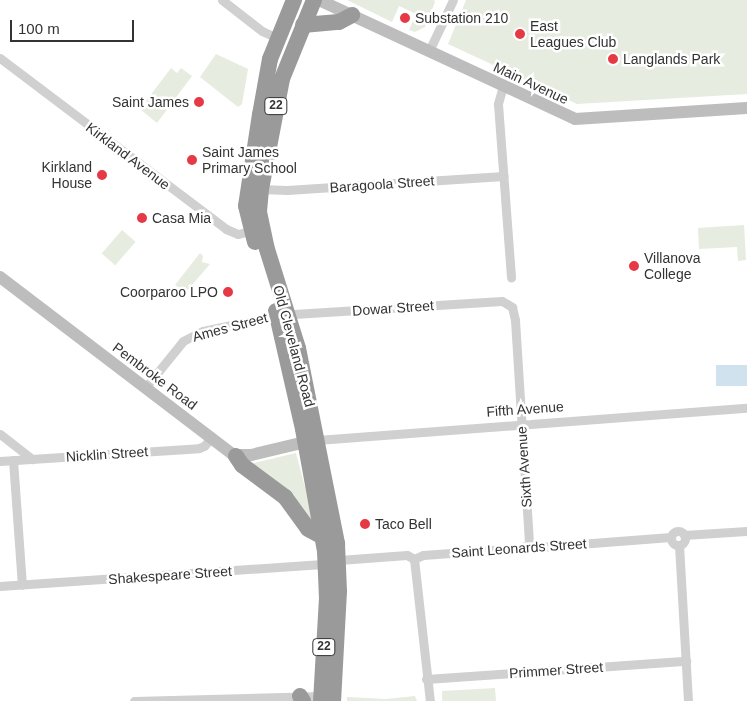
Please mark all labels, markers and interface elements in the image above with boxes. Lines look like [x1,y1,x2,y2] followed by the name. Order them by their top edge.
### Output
[12,10,136,42] scale bar
[415,10,508,26] place label: Substation 210
[399,12,411,24] marker: Substation 210
[530,18,616,50] place label: East Leagues Club
[18,20,60,37] text: 100 m
[514,28,526,40] marker: East Leagues Club
[623,51,720,67] place label: Langlands Park
[607,53,619,65] marker: Langlands Park
[491,58,571,108] street label: Main Avenue
[112,94,189,110] place label: Saint James
[193,96,205,108] marker: Saint James
[264,96,288,115] road number: 22
[82,119,174,193] street label: Kirkland Avenue
[202,144,297,176] place label: Saint James Primary School
[186,154,198,166] marker: Saint James Primary School
[41,159,92,192] place label: Kirkland House
[96,169,108,181] marker: Kirkland House
[329,172,435,196] street label: Baragoola Street
[152,210,211,226] place label: Casa Mia
[136,212,148,224] marker: Casa Mia
[644,250,701,282] place label: Villanova College
[628,260,640,272] marker: Villanova College
[270,283,318,409] street label: Old Cleveland Road
[120,284,218,300] place label: Coorparoo LPO
[222,286,234,298] marker: Coorparoo LPO
[352,297,434,319] street label: Dowar Street
[191,309,269,345] street label: Ames Street
[110,339,200,413] street label: Pembroke Road
[485,398,565,420] street label: Fifth Avenue
[513,425,535,509] street label: Sixth Avenue
[65,443,149,465] street label: Nicklin Street
[375,516,432,532] place label: Taco Bell
[359,518,371,530] marker: Taco Bell
[451,535,587,561] street label: Saint Leonards Street
[108,562,232,588] street label: Shakespeare Street
[312,638,336,656] road number: 22
[508,658,604,682] street label: Primmer Street

